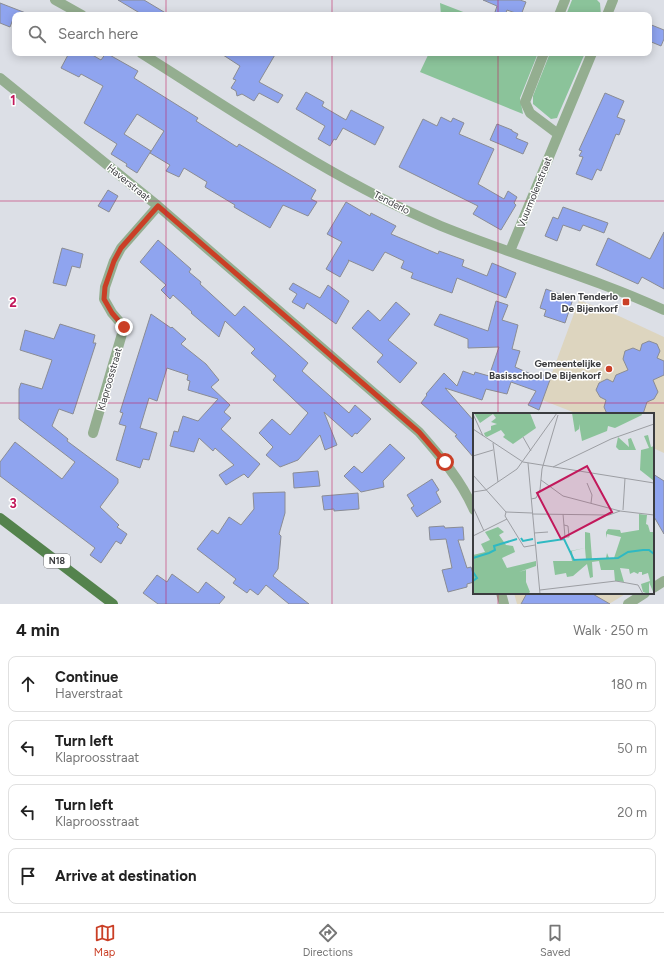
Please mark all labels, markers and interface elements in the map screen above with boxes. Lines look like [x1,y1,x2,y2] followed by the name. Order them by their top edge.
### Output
[12,12,652,56] search box
[26,23,48,45] icon: search
[58,25,138,43] text: Search here
[10,93,16,108] text: 1
[514,155,555,229] street label: Vuurmolenstraat
[104,161,153,204] street label: Haverstraat
[372,188,412,217] street label: Tenderlo
[551,290,618,315] place label: Balen Tenderlo De Bijenkorf
[9,295,17,310] text: 2
[621,297,631,307] marker: Balen Tenderlo De Bijenkorf
[115,318,133,336] route end
[94,346,125,412] street label: Klaproosstraat
[489,357,601,382] place label: Gemeentelijke Basisschool De Bijenkorf
[604,364,614,374] marker: Gemeentelijke Basisschool De Bijenkorf
[473,413,654,594] inset map
[436,453,454,471] route start
[9,496,17,511] text: 3
[44,554,70,568] road number: N18
[16,620,60,640] text: 4 min
[573,623,648,638] text: Walk · 250 m
[55,668,118,686] text: Continue
[17,673,39,695] icon: ahead
[611,677,647,692] text: 180 m
[55,686,123,701] text: Haverstraat
[55,732,113,750] text: Turn left
[17,737,39,759] icon: left
[617,741,647,756] text: 50 m
[55,750,139,765] text: Klaproosstraat
[55,796,113,814] text: Turn left
[17,801,39,823] icon: left
[617,805,647,820] text: 20 m
[55,814,139,829] text: Klaproosstraat
[17,865,39,887] icon: arrive
[55,867,196,885] text: Arrive at destination
[94,922,116,959] tab: Map
[303,922,353,959] tab: Directions
[540,922,570,959] tab: Saved

